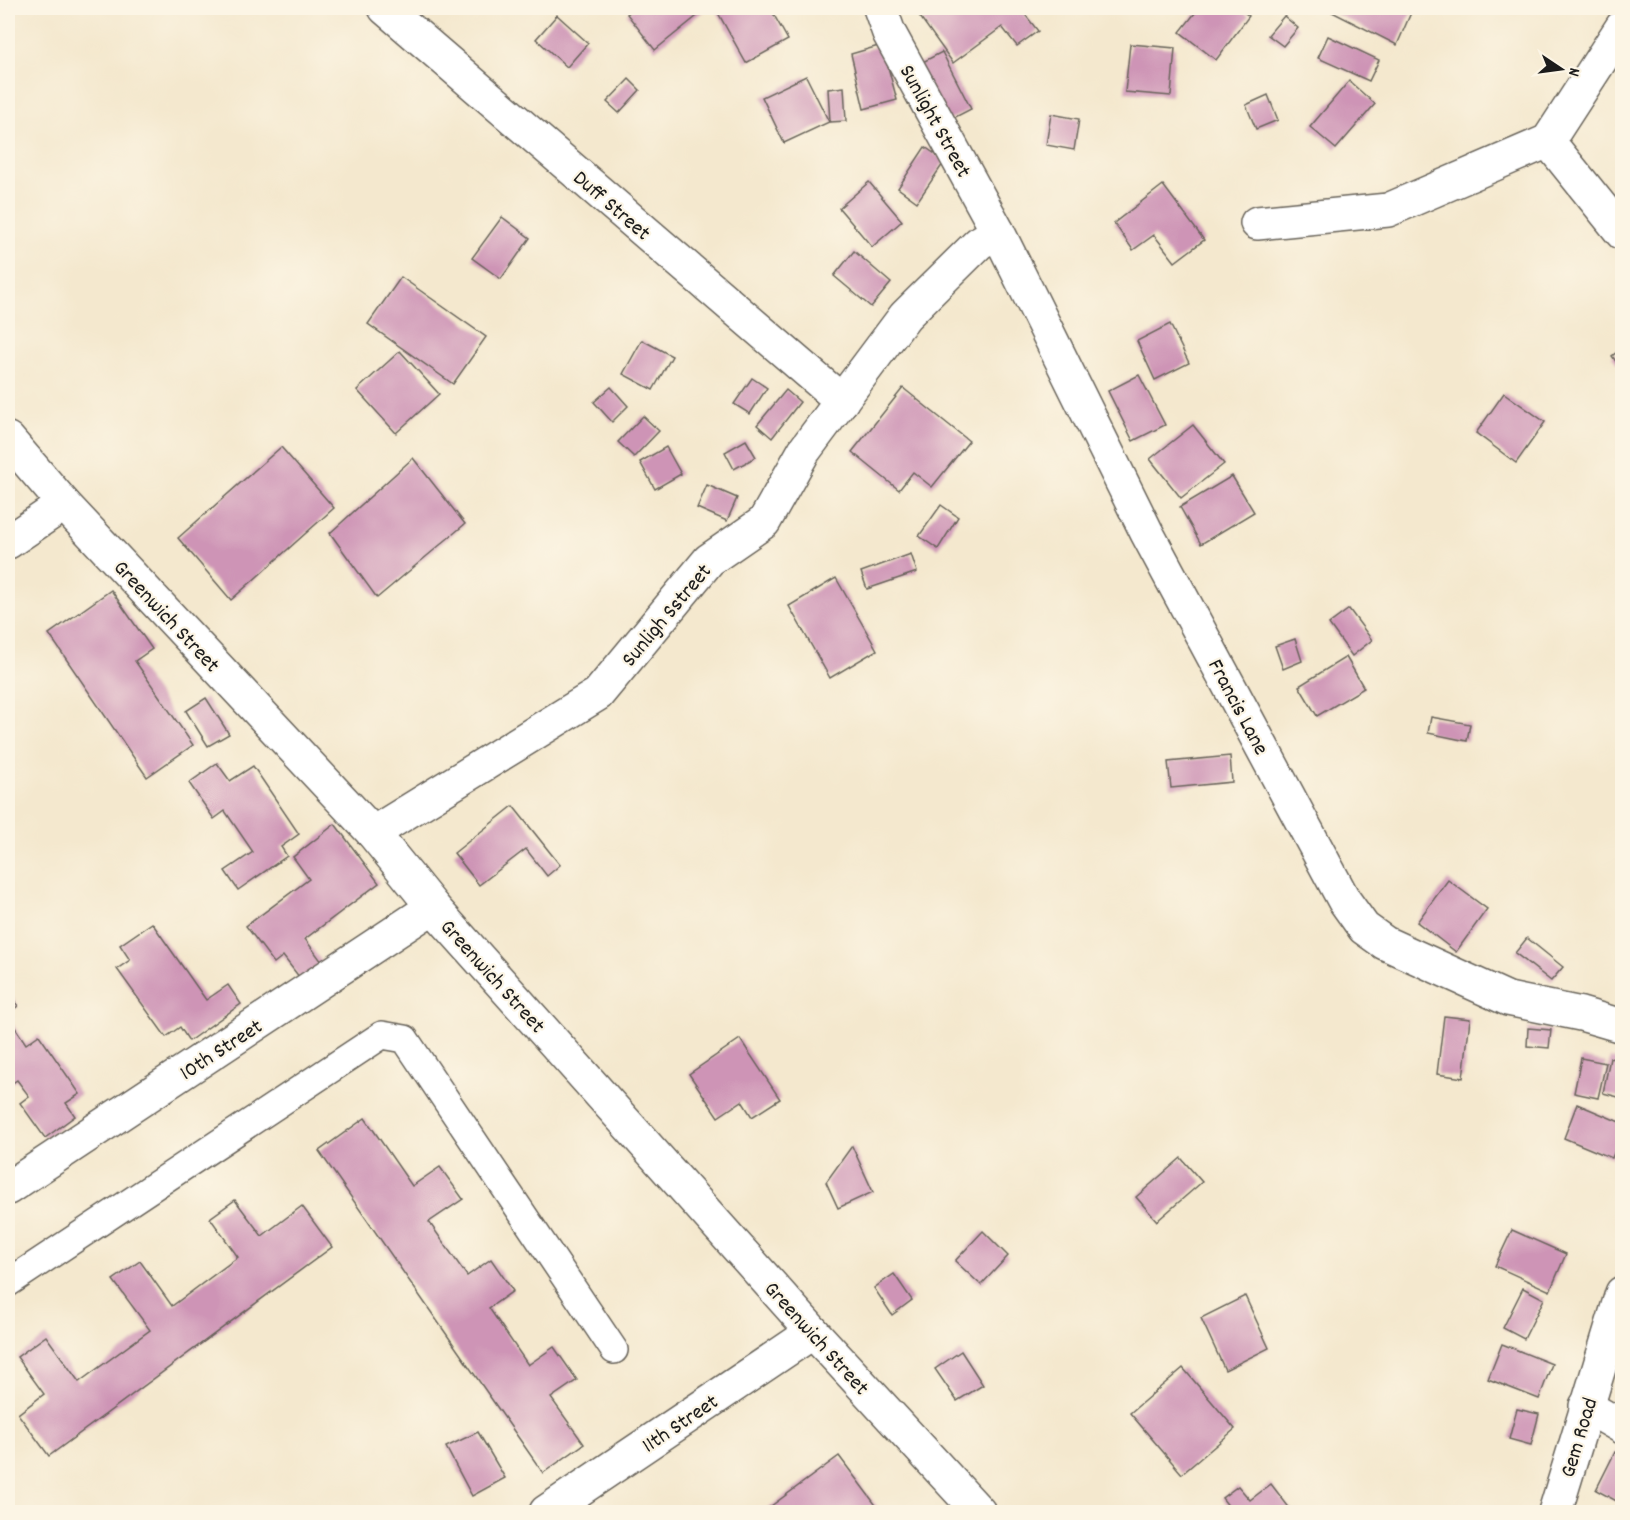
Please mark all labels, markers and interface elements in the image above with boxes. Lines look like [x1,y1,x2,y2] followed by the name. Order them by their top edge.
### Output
[1531,39,1591,99] north arrow
[890,60,978,184] street label: Sunlight Street
[1561,65,1585,78] text: N
[565,164,656,249] street label: Duff Street
[105,554,226,681] street label: Greenwich Street
[615,558,720,675] street label: Sunligh Sstreet
[1199,654,1275,761] street label: Francis Lane
[432,913,551,1041] street label: Greenwich Street
[174,1012,270,1089] street label: 10th Street
[756,1275,875,1403] street label: Greenwich Street
[636,1388,725,1462] street label: 11th Street
[1554,1394,1607,1482] street label: Gem Road

